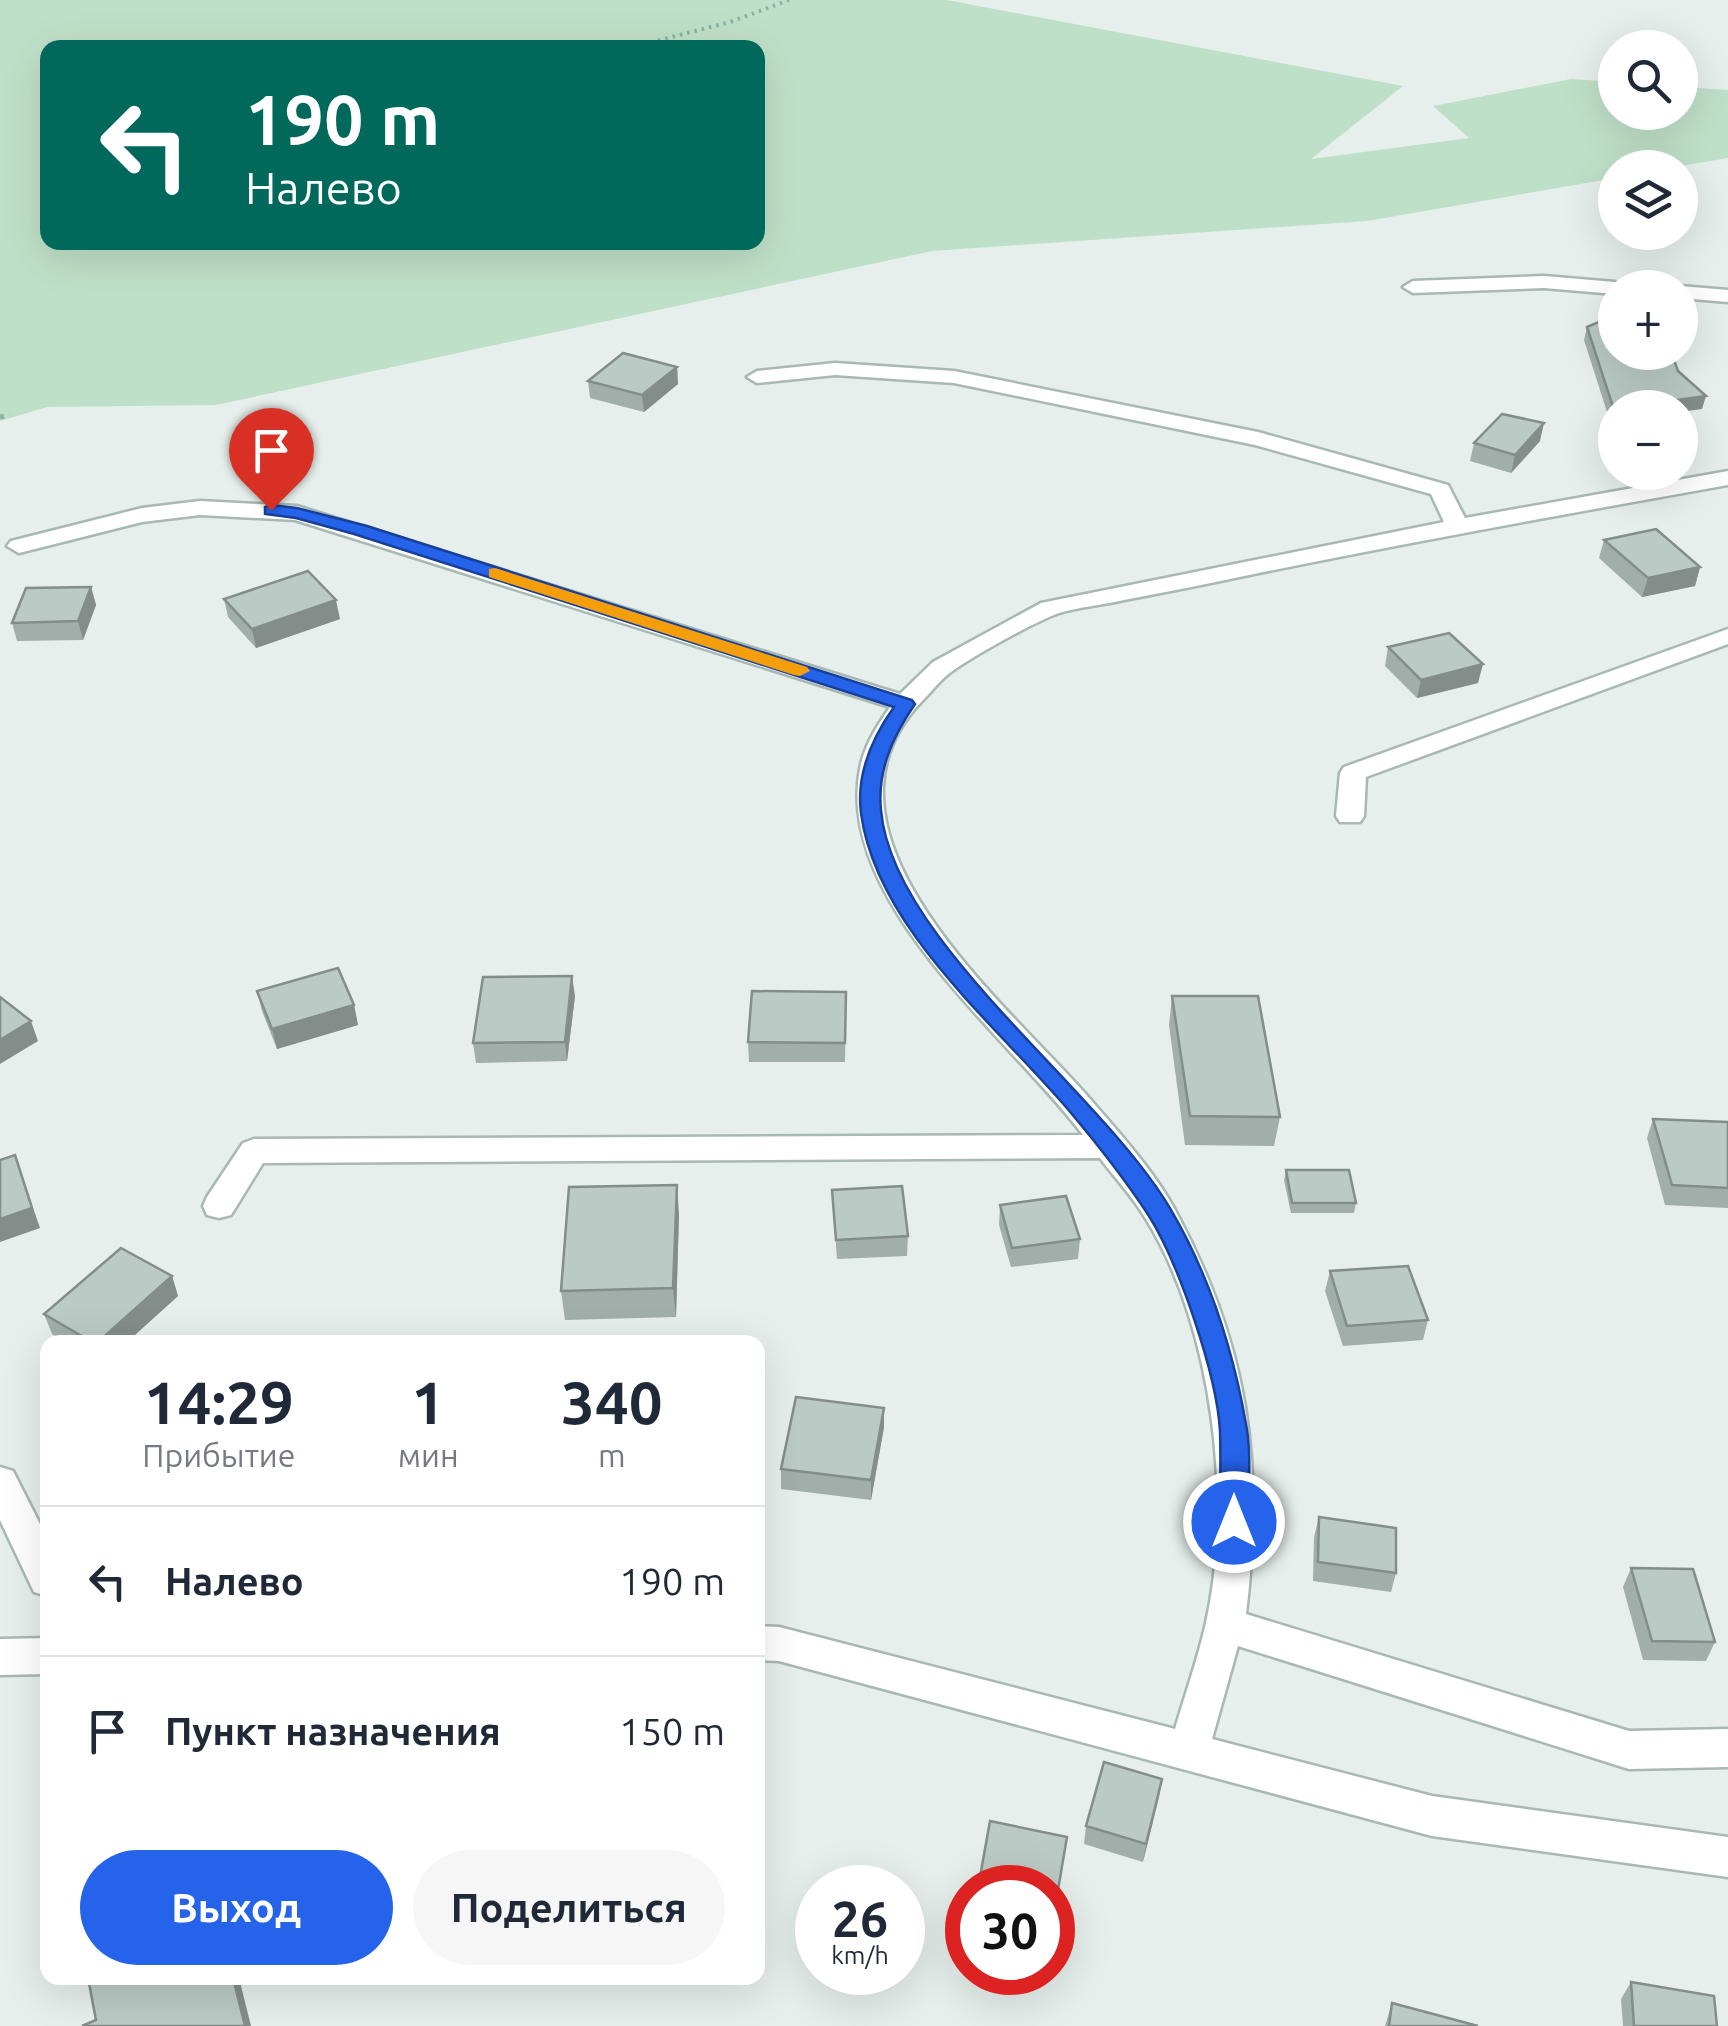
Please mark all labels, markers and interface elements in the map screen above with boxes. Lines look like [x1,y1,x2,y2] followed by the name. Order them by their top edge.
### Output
[1598,30,1698,490] map controls
[1598,30,1698,130] button: search
[80,80,210,210] icon: left
[245,80,440,158] text: 190 m
[1598,150,1698,250] button: layers
[245,162,402,213] text: Налево
[1598,270,1698,370] button: +
[1598,390,1698,490] button: −
[229,408,314,511] pin
[244,423,299,478] icon: arrive
[144,1368,294,1435] text: 14:29
[411,1368,445,1435] text: 1
[561,1368,663,1435] text: 340
[142,1437,295,1473] text: Прибытие
[398,1437,459,1473] text: мин
[598,1437,626,1473] text: m
[1182,1470,1286,1574] position arrow
[80,1554,135,1609] icon: left
[165,1560,304,1602] text: Налево
[619,1560,725,1602] text: 190 m
[80,1704,135,1759] icon: arrive
[165,1710,501,1752] text: Пункт назначения
[619,1710,725,1752] text: 150 m
[80,1850,393,1965] button: Выход
[413,1850,725,1965] button: Поделиться
[945,1865,1075,1995] speed limit sign: 30
[832,1890,888,1946] text: 26
[831,1941,889,1969] text: km/h

